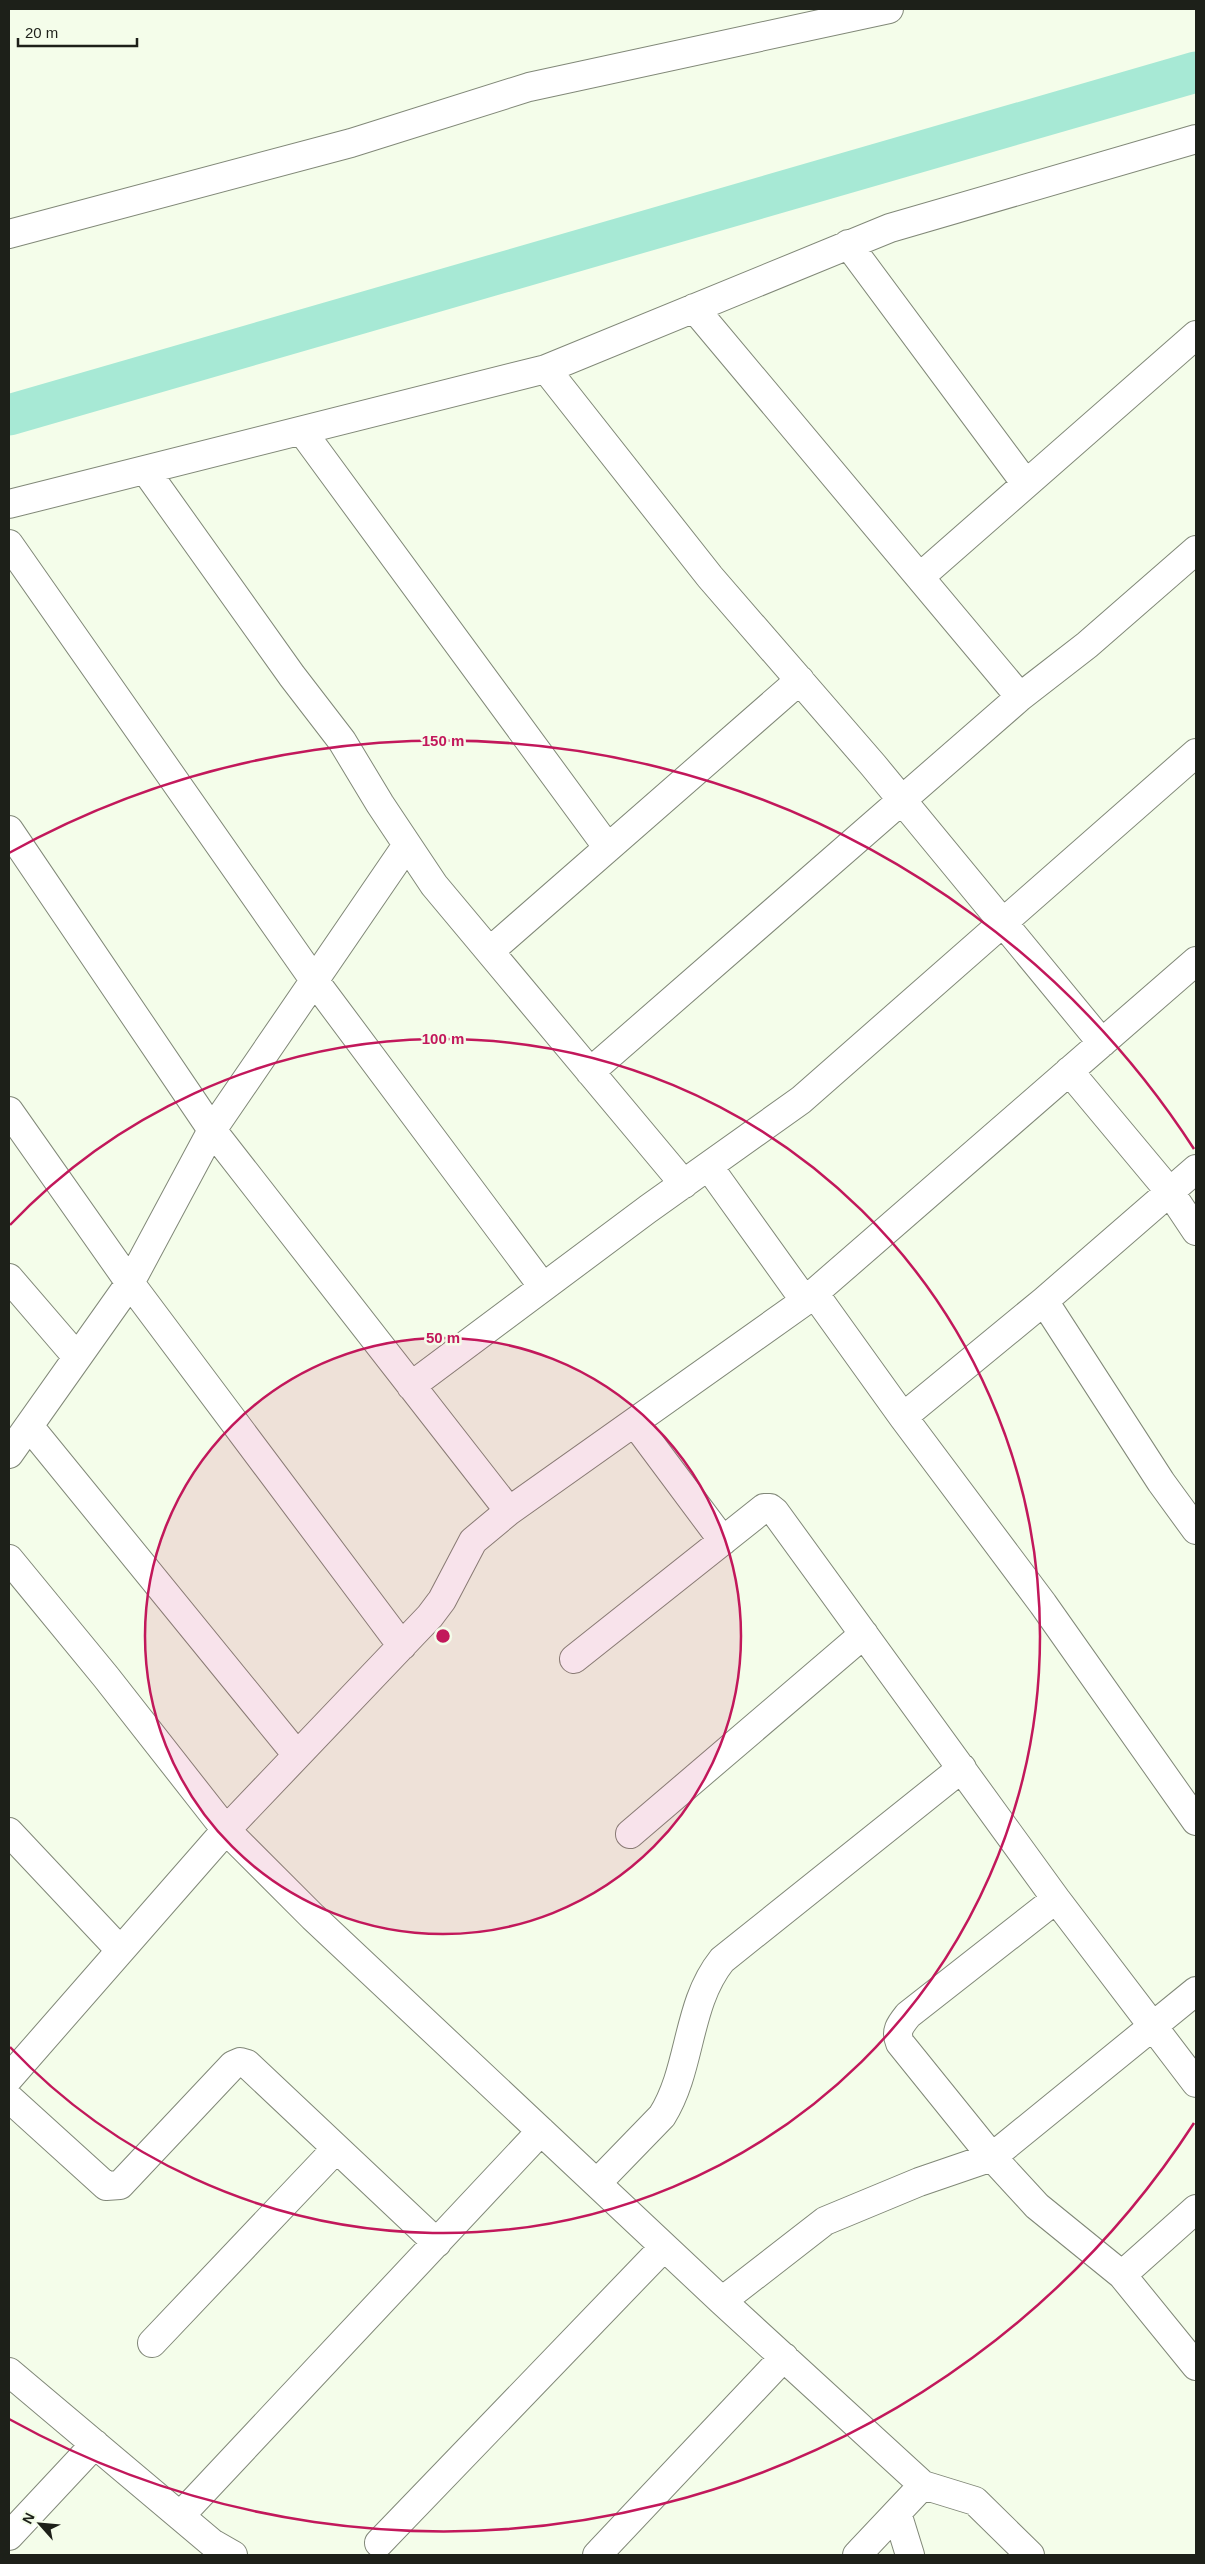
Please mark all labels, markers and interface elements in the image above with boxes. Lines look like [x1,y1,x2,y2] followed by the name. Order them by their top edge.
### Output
[18,15,136,47] scale bar
[25,24,58,41] text: 20 m
[422,732,464,749] text: 150 m
[422,1030,464,1047] text: 100 m
[426,1329,460,1346] text: 50 m
[434,1627,452,1645] centre of rings
[15,2499,65,2549] north arrow
[19,2510,38,2526] text: N

